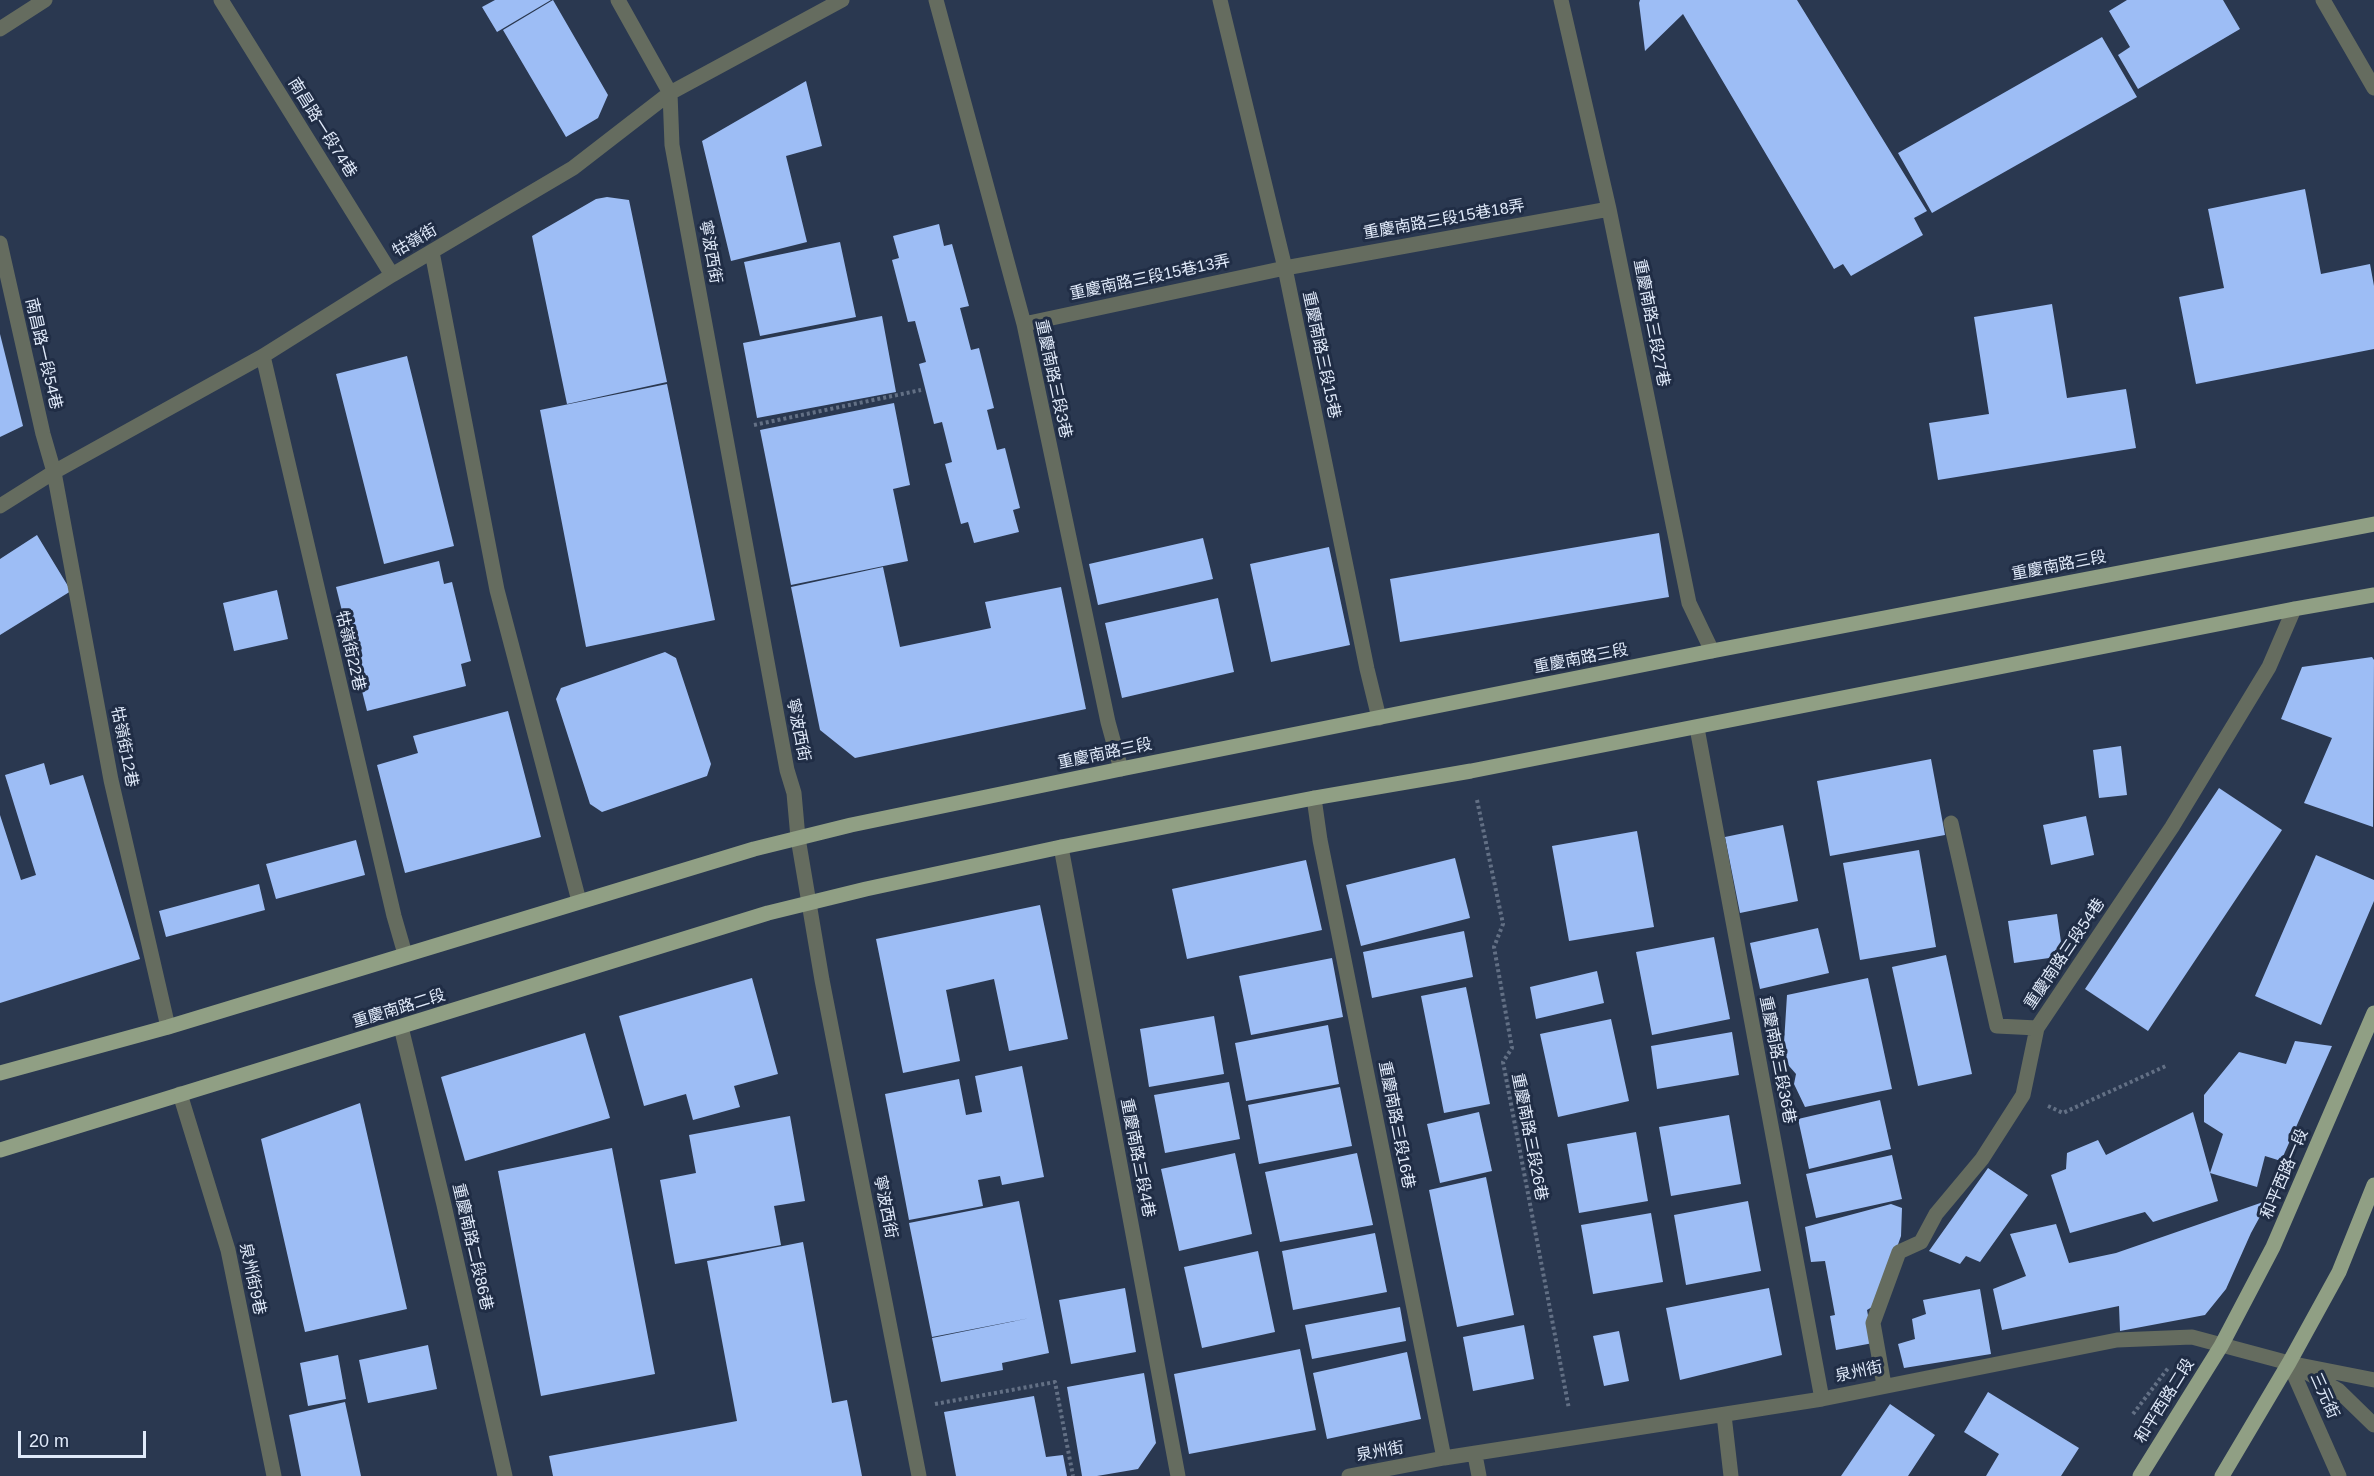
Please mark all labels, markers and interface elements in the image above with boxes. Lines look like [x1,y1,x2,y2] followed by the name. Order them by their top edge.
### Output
[284,75,360,181] street label: 南昌路一段74巷
[1362,196,1526,244] street label: 重慶南路三段15巷18弄
[695,219,725,285] street label: 寧波西街
[389,221,441,261] street label: 牯嶺街
[1068,252,1232,304] street label: 重慶南路三段15巷13弄
[1629,257,1673,389] street label: 重慶南路三段27巷
[1298,290,1344,420] street label: 重慶南路三段15巷
[21,296,65,412] street label: 南昌路一段54巷
[1031,318,1075,440] street label: 重慶南路三段3巷
[2010,547,2108,585] street label: 重慶南路三段
[331,609,369,693] street label: 牯嶺街22巷
[1532,640,1630,678] street label: 重慶南路三段
[782,697,814,763] street label: 寧波西街
[107,705,141,789] street label: 牯嶺街12巷
[1056,735,1154,773] street label: 重慶南路三段
[2021,895,2109,1013] street label: 重慶南路三段54巷
[350,986,448,1032] street label: 重慶南路二段
[1755,994,1799,1126] street label: 重慶南路三段36巷
[1374,1059,1418,1191] street label: 重慶南路三段16巷
[1507,1071,1551,1203] street label: 重慶南路三段26巷
[1116,1097,1158,1219] street label: 重慶南路三段4巷
[2257,1126,2313,1222] street label: 和平西路一段
[869,1174,901,1240] street label: 寧波西街
[448,1182,496,1312] street label: 重慶南路二段86巷
[235,1241,269,1317] street label: 泉州街9巷
[2131,1355,2199,1447] street label: 和平西路二段
[1834,1358,1884,1386] street label: 泉州街
[2305,1370,2343,1422] street label: 三元街
[21,1419,148,1457] scale bar
[29,1431,69,1451] text: 20 m
[1355,1438,1405,1466] street label: 泉州街

